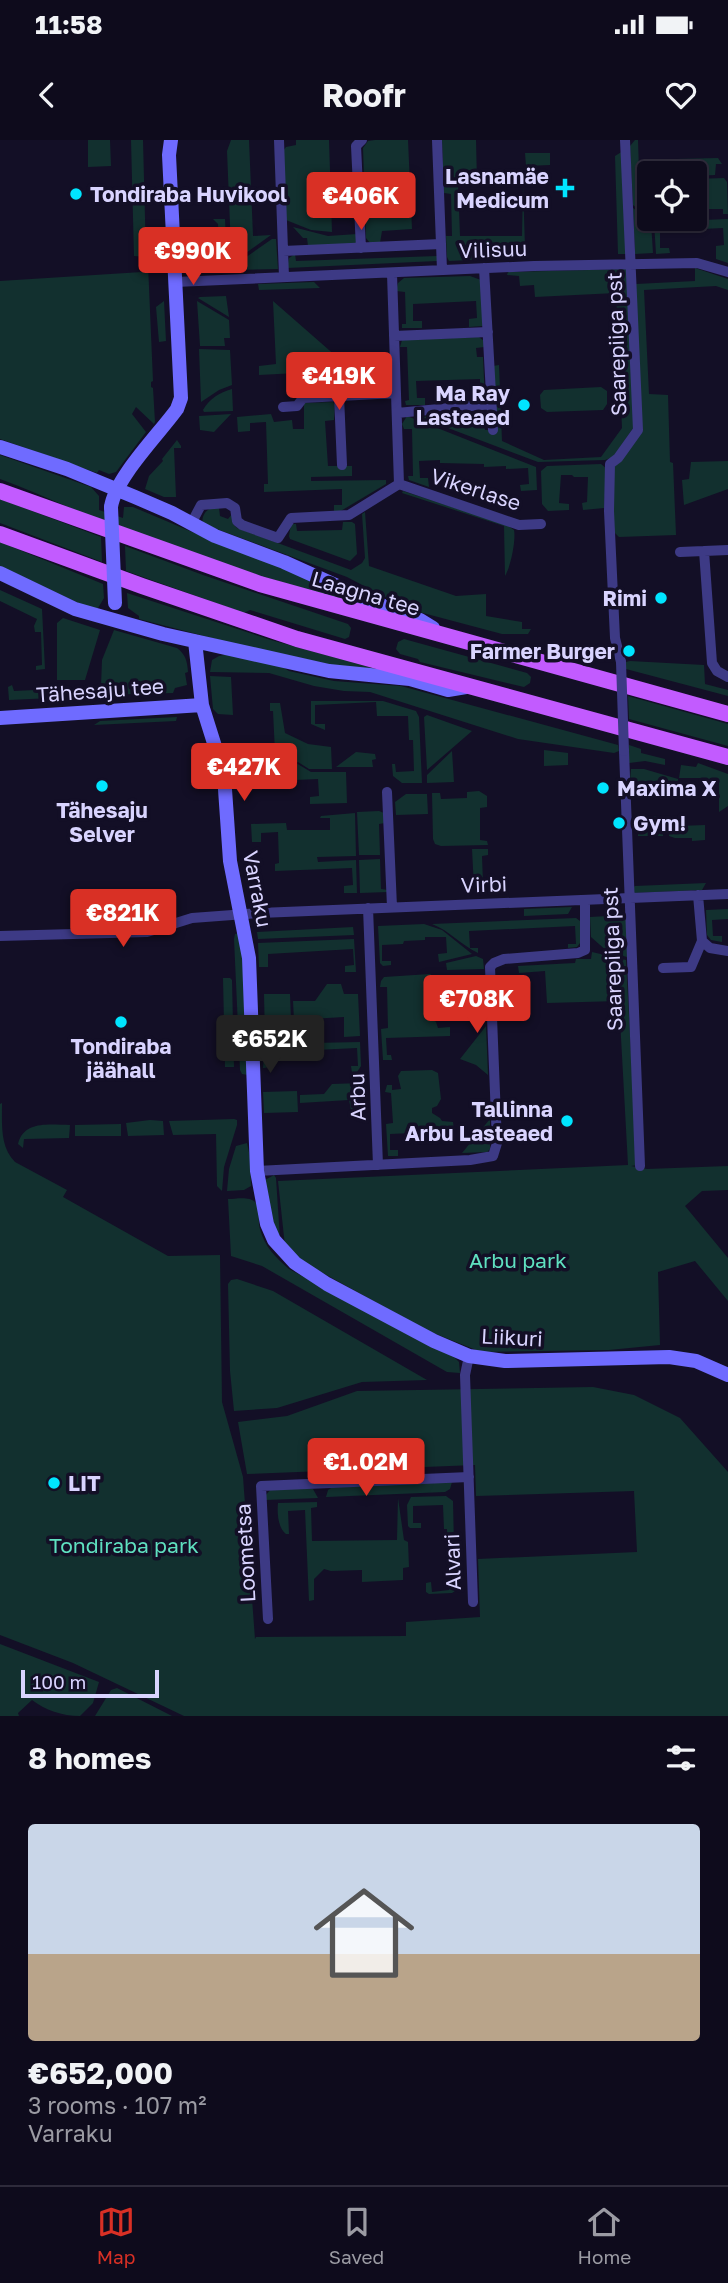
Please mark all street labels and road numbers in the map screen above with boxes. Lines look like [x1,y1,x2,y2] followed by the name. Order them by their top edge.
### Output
[458,235,528,263] street label: Vilisuu
[600,272,632,416] street label: Saarepiiga pst
[428,462,524,516] street label: Vikerlase
[309,565,423,621] street label: Laagna tee
[35,673,165,707] street label: Tähesaju tee
[238,849,278,929] street label: Varraku
[460,870,508,898] street label: Virbi
[596,887,628,1031] street label: Saarepiiga pst
[343,1073,371,1121] street label: Arbu
[481,1322,543,1352] street label: Liikuri
[229,1503,261,1603] street label: Loometsa
[438,1533,466,1591] street label: Alvari

